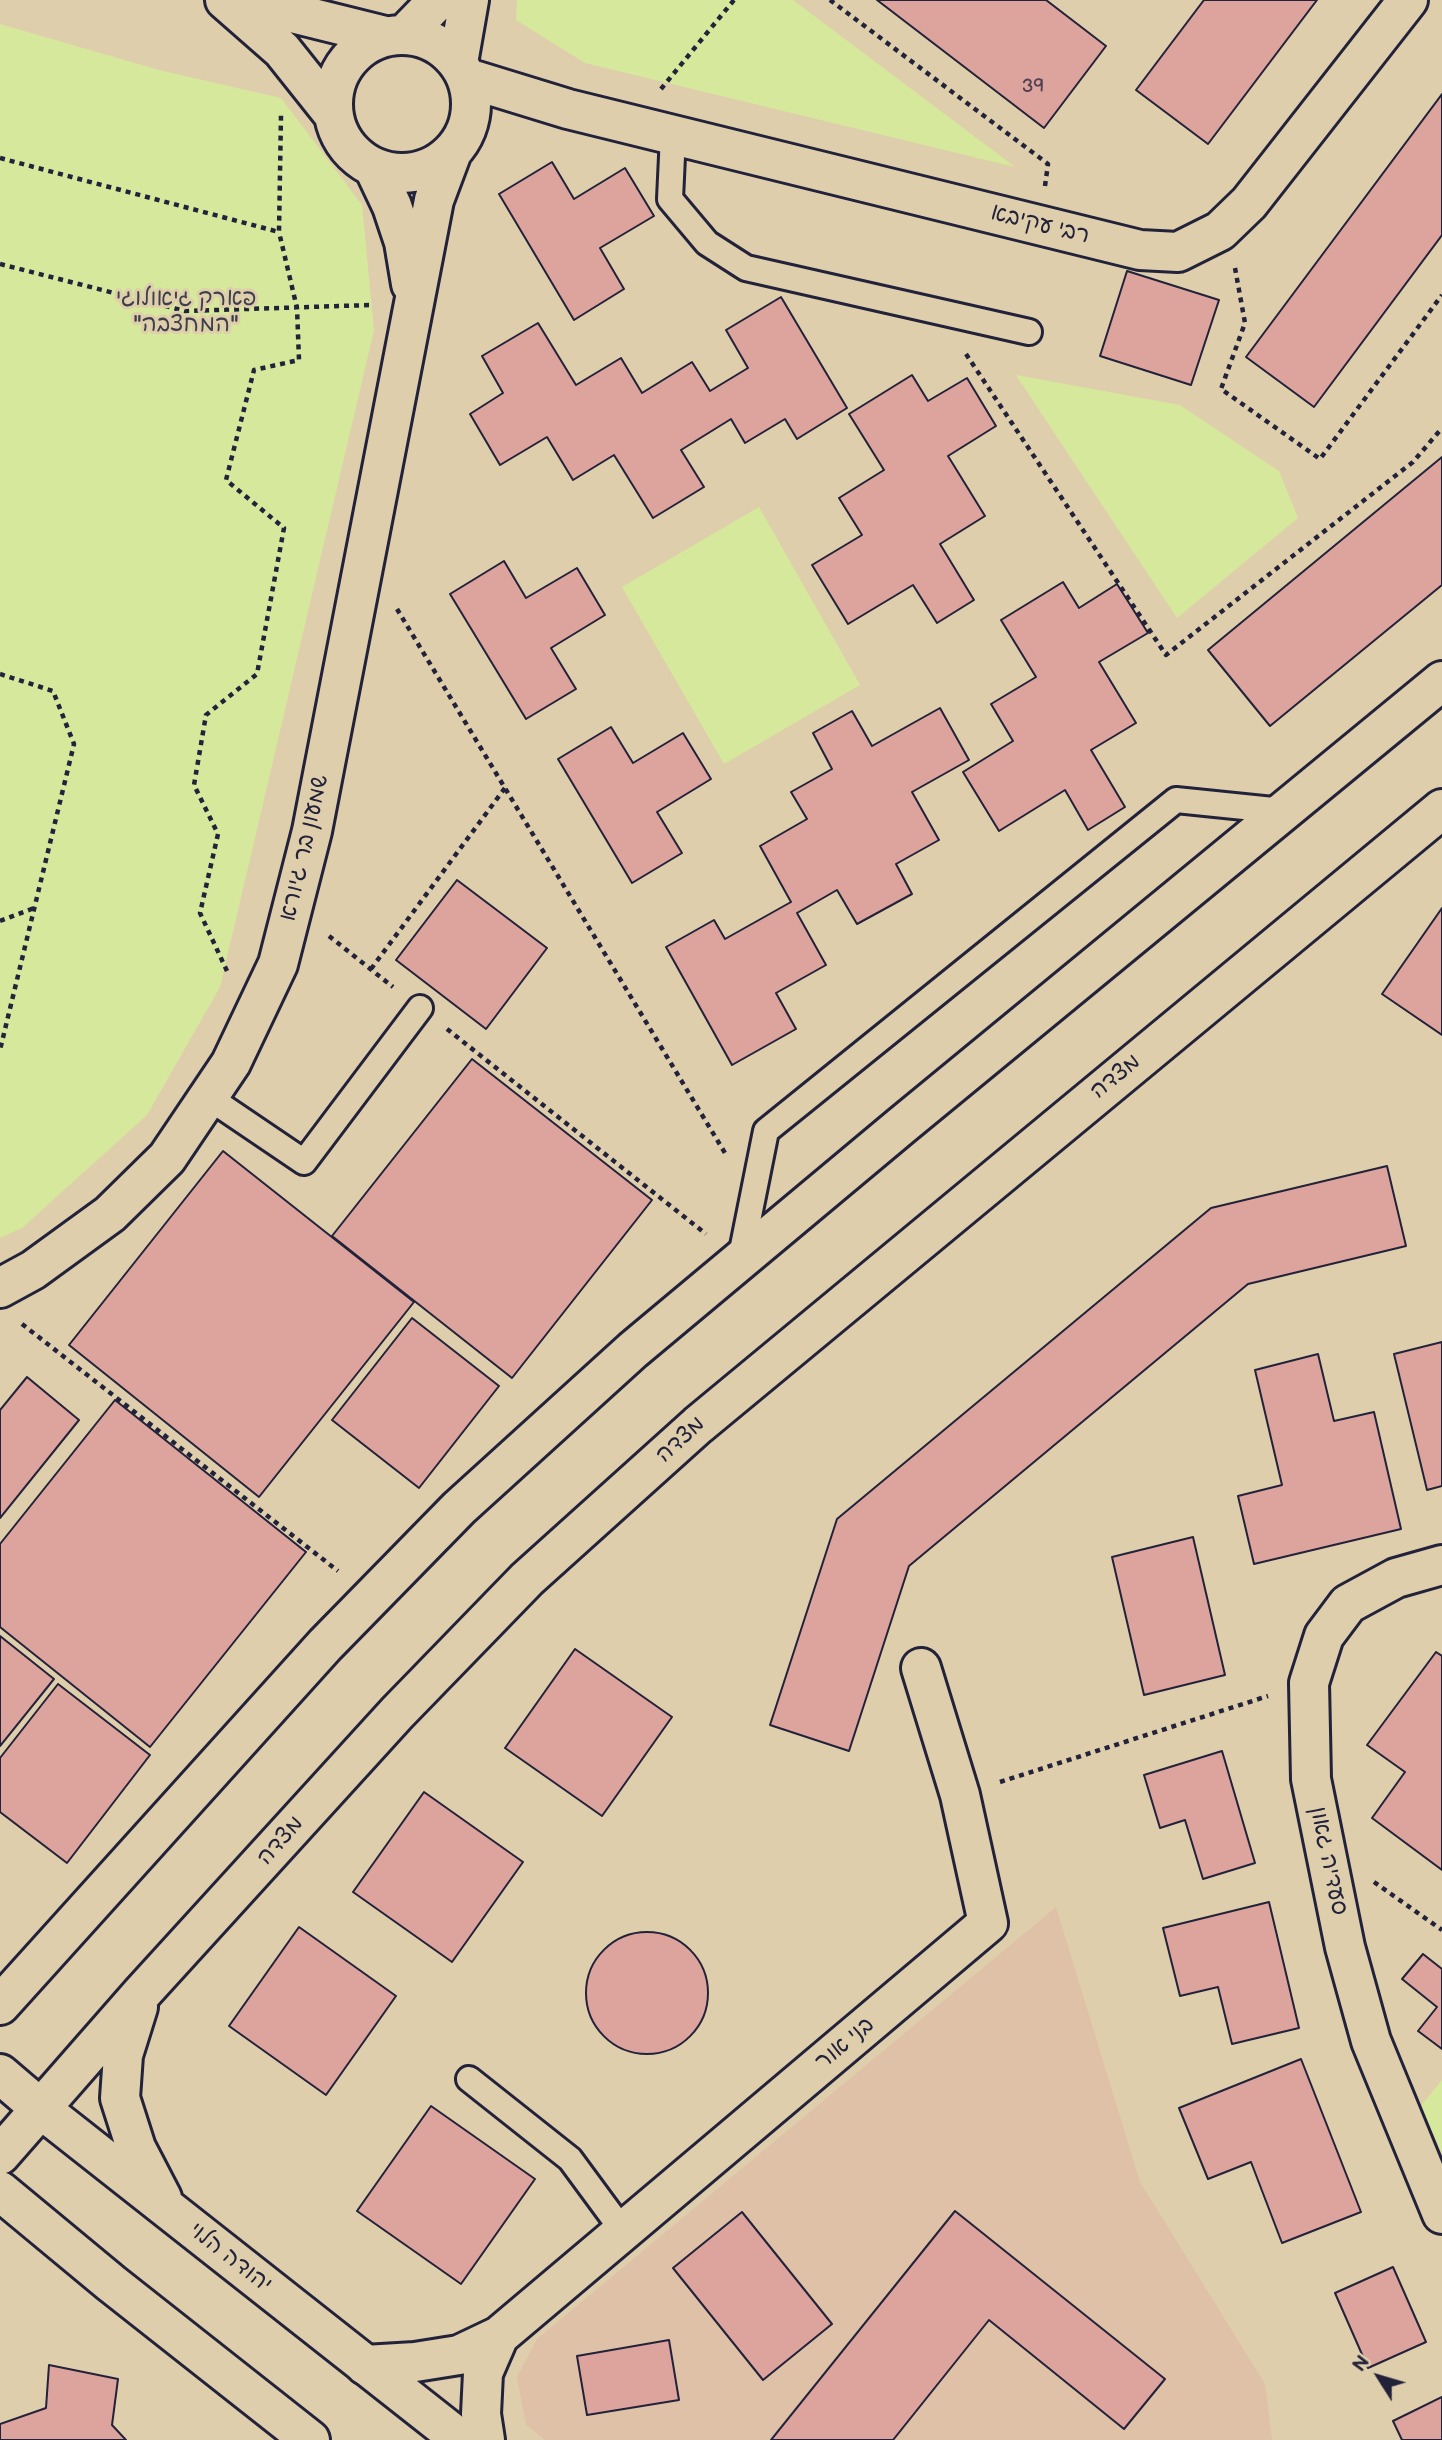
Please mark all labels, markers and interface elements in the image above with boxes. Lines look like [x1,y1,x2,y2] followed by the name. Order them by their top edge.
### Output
[1022,76,1044,98] house number: 39
[988,199,1092,251] street label: רבי עקיבא
[115,285,257,339] park label: פארק גיאולוגי "המחצבה"
[275,772,335,924] street label: שמעון בר גיורא
[1085,1048,1147,1106] street label: מצדה
[651,1411,711,1469] street label: מצדה
[1303,1804,1353,1918] street label: סעדיה גאון
[252,1811,310,1871] street label: מצדה
[810,2011,880,2077] street label: בני אור
[183,2217,277,2299] street label: יהודה הלוי
[1344,2342,1414,2412] north arrow
[1348,2351,1375,2377] text: N

